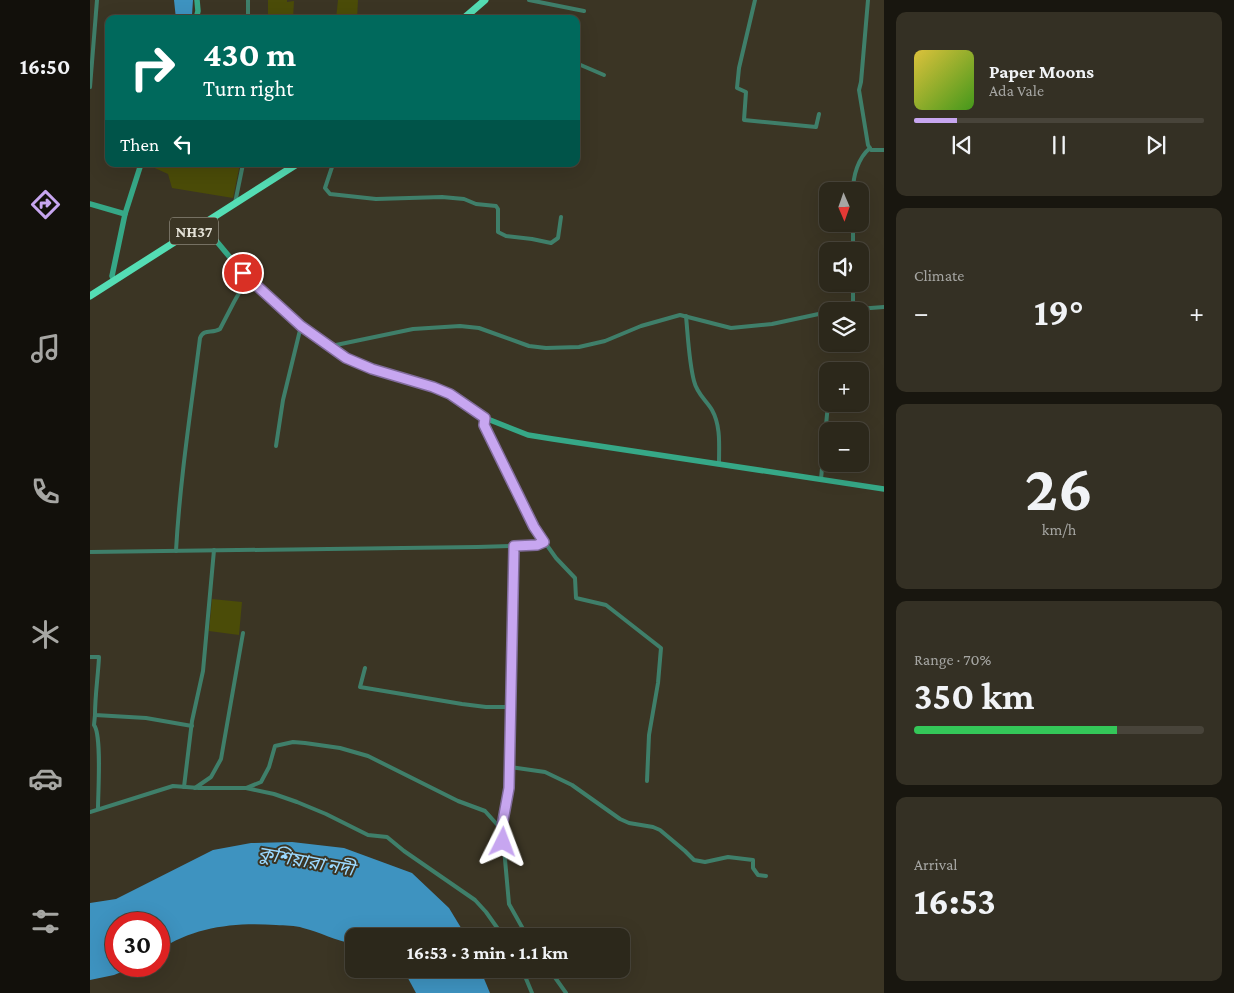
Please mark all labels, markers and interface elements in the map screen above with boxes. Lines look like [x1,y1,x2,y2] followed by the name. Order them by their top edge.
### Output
[120,35,185,100] icon: right
[203,35,296,74] text: 430 m
[20,54,70,79] text: 16:50
[989,61,1094,82] text: Paper Moons
[203,76,294,101] text: Turn right
[989,82,1044,99] text: Ada Vale
[169,130,197,158] icon: left
[948,131,976,159] icon: previous
[1045,131,1073,159] icon: pause
[1142,131,1170,159] icon: next
[120,134,159,155] text: Then
[819,182,869,232] north arrow
[819,182,869,472] map controls
[28,187,63,222] icon: directions
[170,218,218,245] road number: NH37
[819,242,869,292] button: sound
[222,252,264,294] pin
[229,259,257,287] icon: arrive
[914,267,964,284] text: Climate
[1034,291,1084,333] text: 19°
[914,297,929,328] text: −
[1189,297,1204,328] text: +
[819,302,869,352] button: layers
[28,331,63,366] icon: music
[819,362,869,412] button: +
[819,422,869,472] button: −
[1025,452,1093,524] text: 26
[28,474,63,509] icon: phone
[1042,521,1076,538] text: km/h
[28,617,63,652] icon: climate
[914,651,991,668] text: Range · 70%
[914,675,1034,717] text: 350 km
[28,761,63,796] icon: car
[476,815,528,867] position arrow
[256,841,360,881] water label: কুশিয়ারা নদী
[914,856,958,873] text: Arrival
[914,880,996,922] text: 16:53
[28,904,63,939] icon: filters
[105,912,170,977] speed limit sign: 30
[407,942,568,963] text: 16:53 · 3 min · 1.1 km

